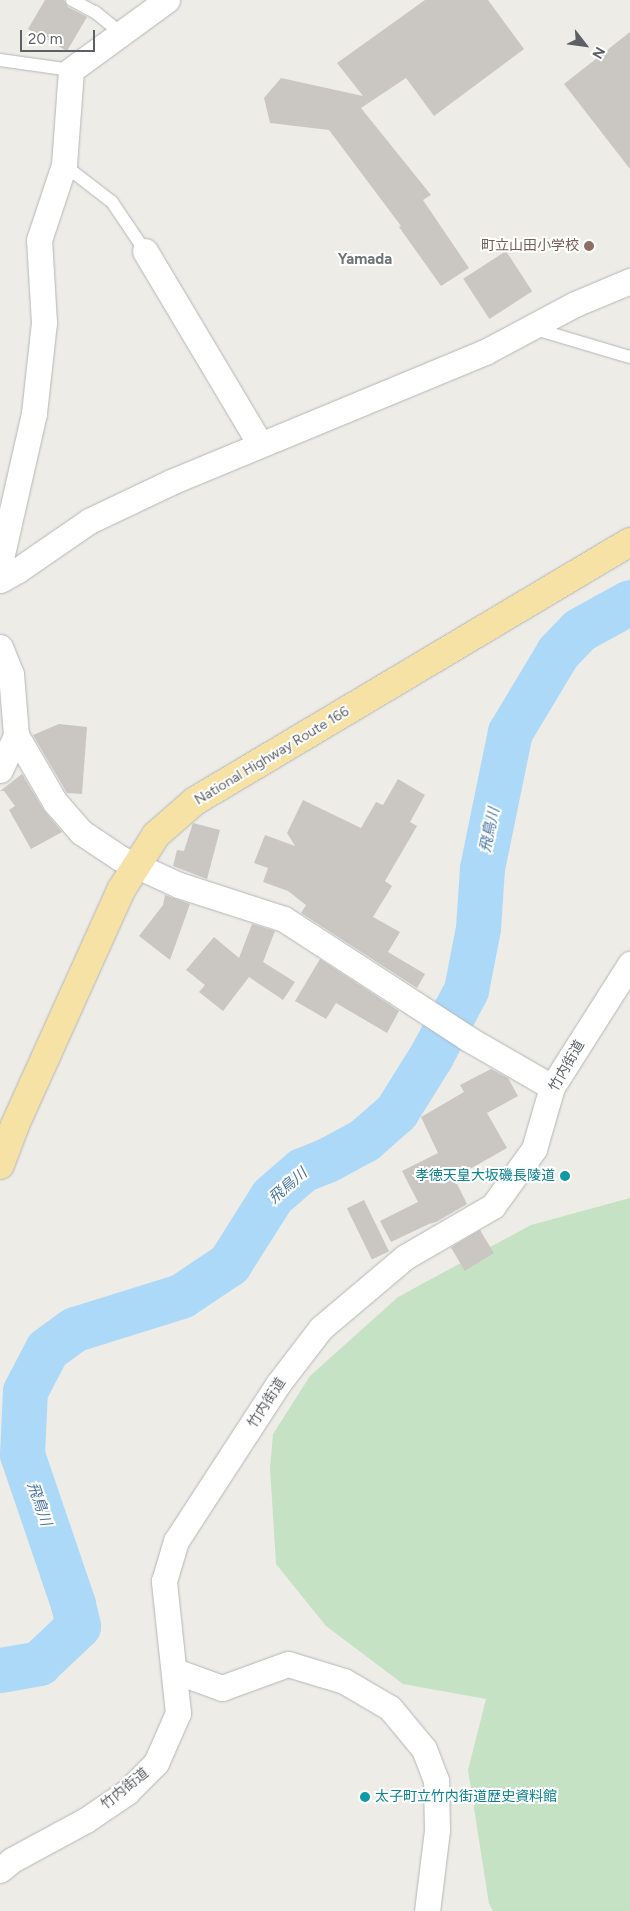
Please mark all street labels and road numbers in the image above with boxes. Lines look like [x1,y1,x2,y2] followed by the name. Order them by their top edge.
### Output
[192,703,352,809] street label: National Highway Route 166
[546,1038,588,1094] street label: 竹内街道
[245,1375,289,1431] street label: 竹内街道
[98,1765,152,1813] street label: 竹内街道

